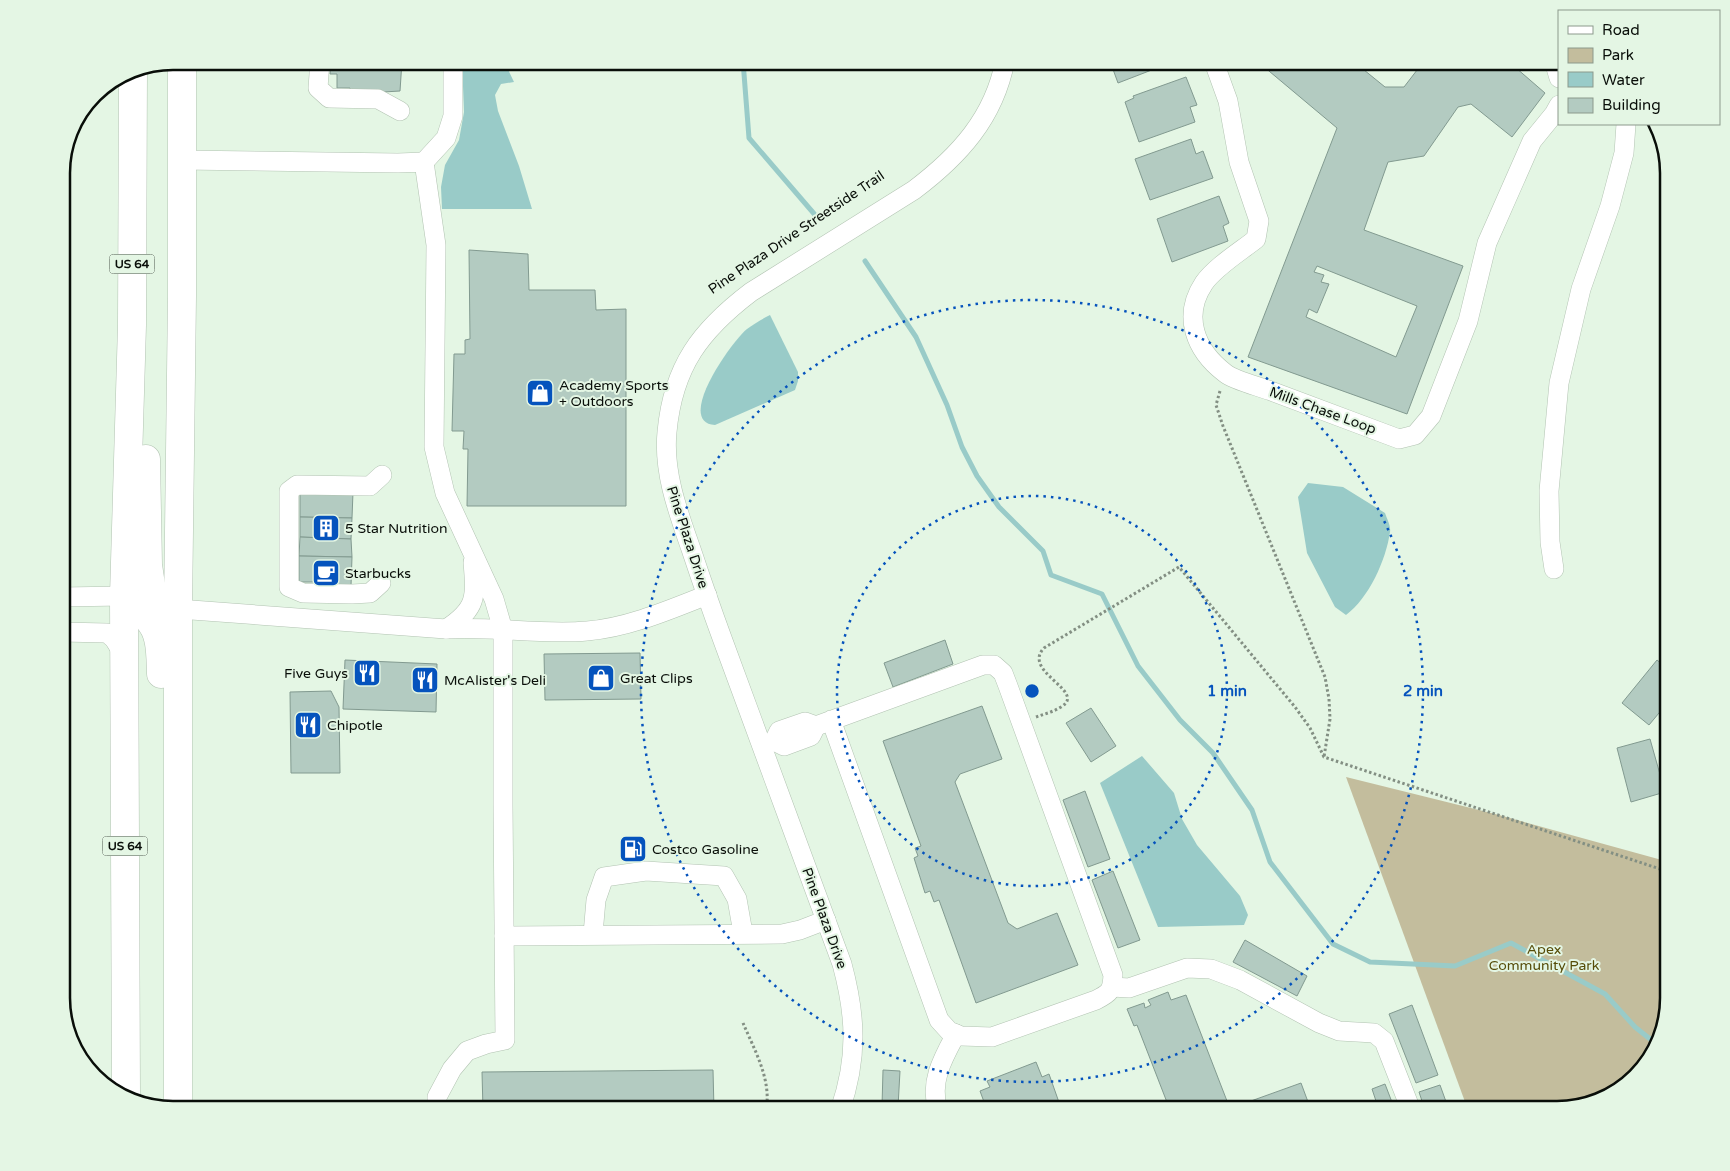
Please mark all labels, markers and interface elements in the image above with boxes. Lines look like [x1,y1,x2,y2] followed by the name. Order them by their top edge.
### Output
[1558,10,1720,125] legend
[1602,21,1640,39] text: Road
[1602,46,1634,64] text: Park
[1602,71,1645,89] text: Water
[1602,96,1661,114] text: Building
[705,167,888,298] street label: Pine Plaza Drive Streetside Trail
[110,254,154,274] road number: US 64
[559,377,669,410] place label: Academy Sports + Outdoors
[525,378,555,408] shop icon: Academy Sports + Outdoors
[1267,383,1379,438] street label: Mills Chase Loop
[663,484,712,591] street label: Pine Plaza Drive
[311,513,341,543] building icon: 5 Star Nutrition
[345,520,448,537] place label: 5 Star Nutrition
[311,558,341,588] cafe icon: Starbucks
[345,565,411,582] place label: Starbucks
[352,658,382,688] restaurant icon: Five Guys
[586,663,616,693] shop icon: Great Clips
[284,665,348,682] place label: Five Guys
[410,665,440,695] restaurant icon: McAlister's Deli
[620,670,693,687] place label: Great Clips
[444,672,546,689] place label: McAlister's Deli
[1023,682,1041,700] centre of rings
[1207,682,1247,700] text: 1 min
[1403,682,1443,700] text: 2 min
[293,710,323,740] restaurant icon: Chipotle
[327,717,383,734] place label: Chipotle
[618,834,648,864] fuel station icon: Costco Gasoline
[102,836,148,856] road number: US 64
[652,841,759,858] place label: Costco Gasoline
[798,865,851,971] street label: Pine Plaza Drive
[1489,941,1600,974] park label: Apex Community Park

